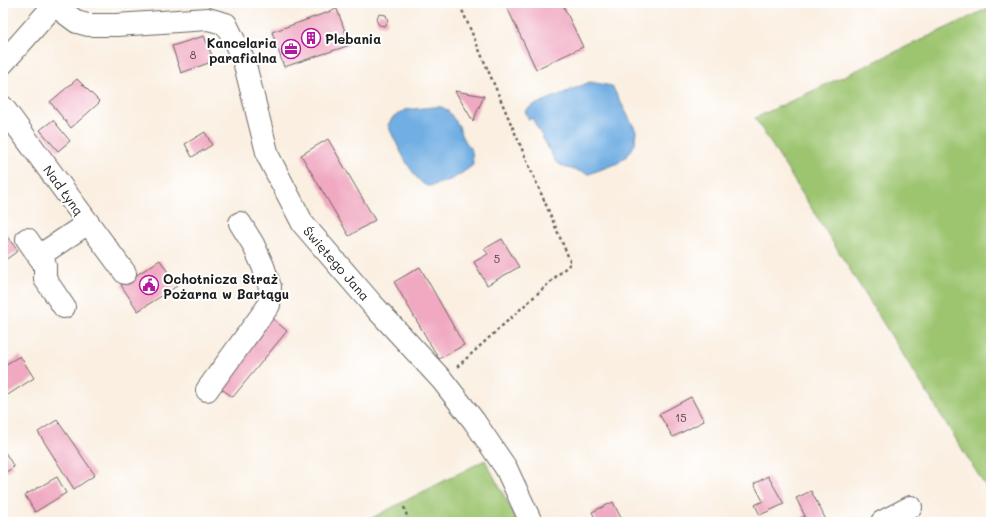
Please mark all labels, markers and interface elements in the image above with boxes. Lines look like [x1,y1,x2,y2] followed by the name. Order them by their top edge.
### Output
[300,27,322,49] building icon: Plebania
[325,30,381,47] place label: Plebania
[207,34,277,66] place label: Kancelaria parafialna
[280,38,302,60] office icon: Kancelaria parafialna
[190,47,197,62] house number: 8
[40,162,88,218] street label: Nad Łyną
[300,222,374,304] street label: Świętego Jana
[494,251,500,266] house number: 5
[163,270,289,302] place label: Ochotnicza Straż Pożarna w Bartągu
[138,274,160,296] public building icon: Ochotnicza Straż Pożarna w Bartągu
[675,410,687,425] house number: 15

